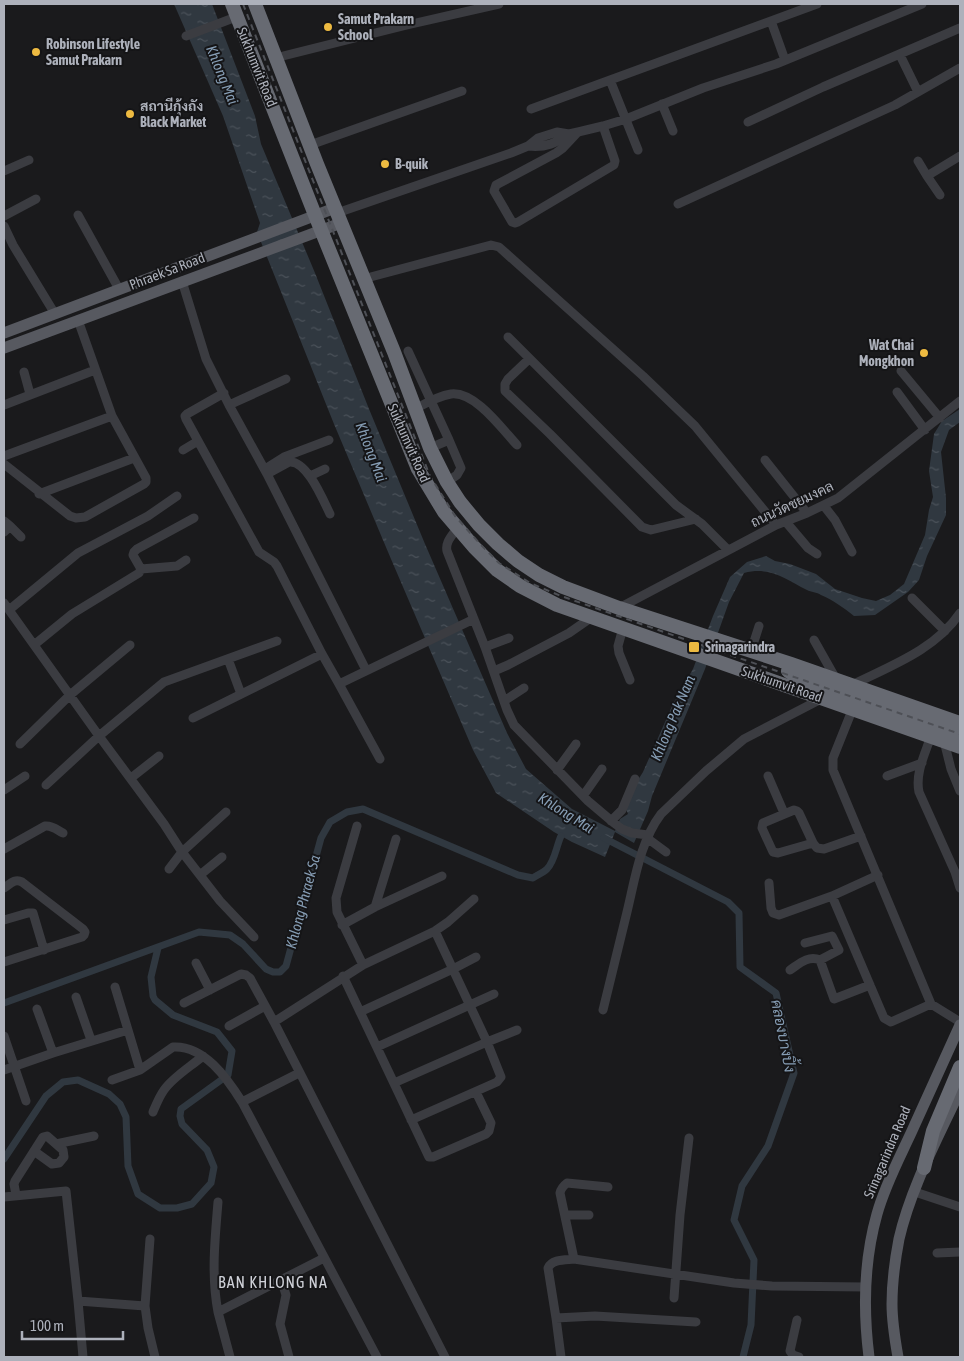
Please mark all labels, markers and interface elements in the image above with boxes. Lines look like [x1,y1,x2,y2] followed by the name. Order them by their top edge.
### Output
[338,11,414,43] place label: Samut Prakarn School
[322,21,334,33] marker: Samut Prakarn School
[234,25,280,109] street label: Sukhumvit Road
[46,36,140,68] place label: Robinson Lifestyle Samut Prakarn
[203,43,242,107] water label: Khlong Mai
[30,46,42,58] marker: Robinson Lifestyle Samut Prakarn
[140,97,206,130] place label: สถานีกุ้งถัง Black Market
[124,108,136,120] marker: สถานีกุ้งถัง Black Market
[395,156,429,172] place label: B-quik
[379,158,391,170] marker: B-quik
[127,249,207,293] street label: Phraek Sa Road
[859,337,914,369] place label: Wat Chai Mongkhon
[918,347,930,359] marker: Wat Chai Mongkhon
[385,401,433,485] street label: Sukhumvit Road
[352,420,391,484] water label: Khlong Mai
[748,478,836,530] street label: ถนนวัดชยมงคล
[705,639,775,655] place label: Srinagarindra
[687,640,701,654] marker: Srinagarindra
[740,663,824,705] street label: Sukhumvit Road
[647,672,698,763] water label: Khlong Pak Nam
[535,789,598,837] water label: Khlong Mai
[282,853,323,951] water label: Khlong Phraek Sa
[768,997,804,1074] water label: คลองบางปิ้ง
[860,1104,914,1200] street label: Srinagarindra Road
[218,1273,328,1291] district label: BAN KHLONG NA
[22,1308,124,1340] scale bar
[30,1317,64,1334] text: 100 m

